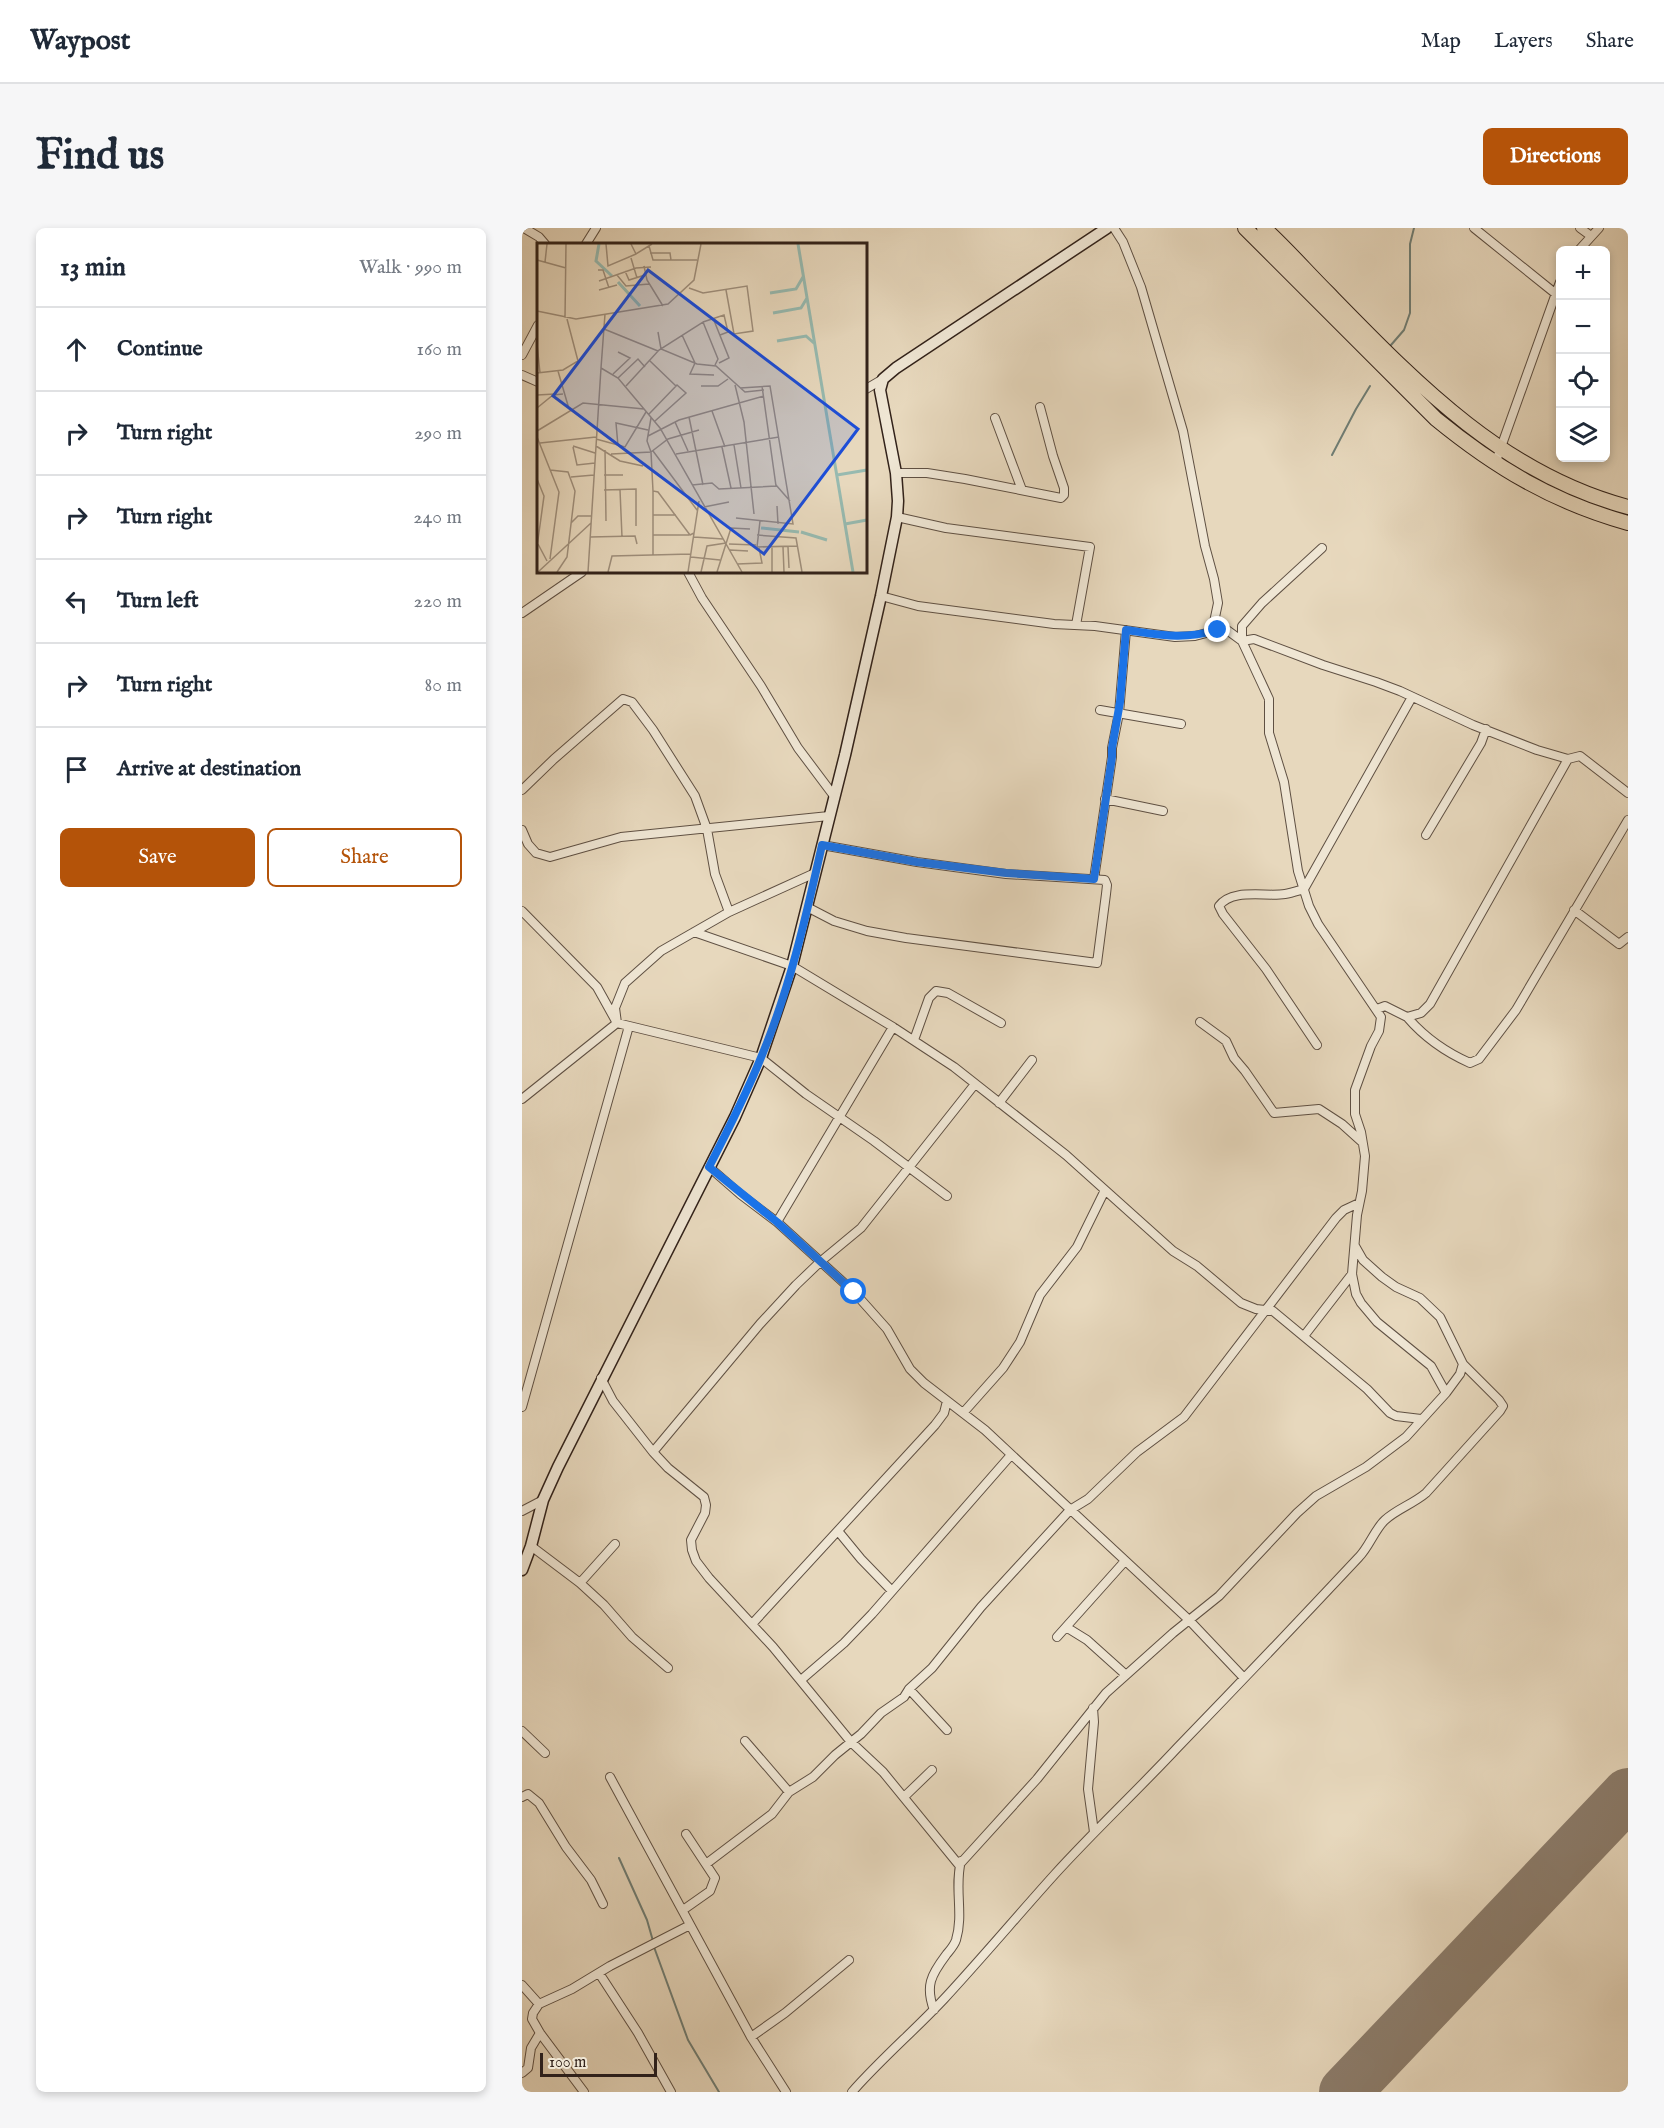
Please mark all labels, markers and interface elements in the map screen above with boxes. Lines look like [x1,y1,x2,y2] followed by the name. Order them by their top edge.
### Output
[30,24,130,59] text: Waypost
[1421,28,1461,55] text: Map
[1494,28,1553,55] text: Layers
[1586,28,1634,55] text: Share
[1483,128,1628,185] button: Directions
[36,130,164,183] text: Find us
[537,243,867,573] inset map
[1556,246,1610,462] map controls
[1556,246,1610,300] button: +
[60,251,126,284] text: 13 min
[359,255,462,280] text: Walk · 990 m
[1556,300,1610,354] button: −
[60,333,93,366] icon: ahead
[117,335,203,363] text: Continue
[416,337,462,362] text: 160 m
[1556,354,1610,408] button: locate
[1556,408,1610,462] button: layers
[60,417,93,450] icon: right
[117,419,212,447] text: Turn right
[414,421,462,446] text: 290 m
[60,501,93,534] icon: right
[117,503,212,531] text: Turn right
[413,505,462,530] text: 240 m
[60,585,93,618] icon: left
[117,587,199,615] text: Turn left
[414,589,462,614] text: 220 m
[1204,616,1230,642] route end
[60,669,93,702] icon: right
[117,671,212,699] text: Turn right
[425,673,462,698] text: 80 m
[60,753,93,786] icon: arrive
[117,755,301,783] text: Arrive at destination
[60,828,255,887] button: Save
[267,828,462,887] button: Share
[840,1278,866,1304] route start
[540,2050,657,2078] scale bar
[549,2053,586,2073] text: 100 m

